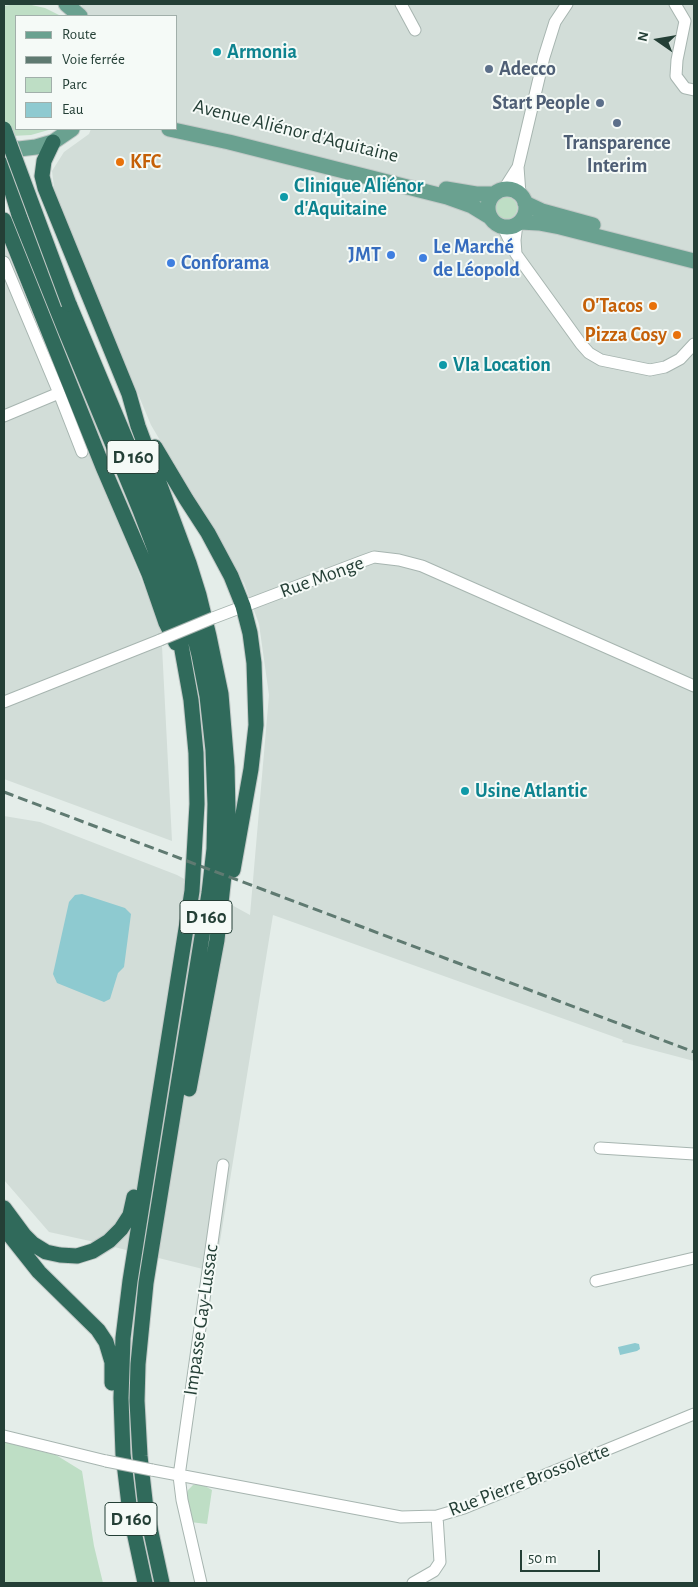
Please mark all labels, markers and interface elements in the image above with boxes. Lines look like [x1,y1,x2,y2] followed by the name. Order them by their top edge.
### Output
[15,15,178,130] legend
[633,15,683,65] north arrow
[62,27,96,42] text: Route
[635,30,651,43] text: N
[227,40,297,64] place label: Armonia
[211,46,223,58] marker: Armonia
[62,52,125,67] text: Voie ferrée
[499,57,556,81] place label: Adecco
[483,63,495,75] marker: Adecco
[62,77,87,92] text: Parc
[492,91,590,115] place label: Start People
[191,94,401,168] street label: Avenue Aliénor d'Aquitaine
[594,97,606,109] marker: Start People
[62,102,84,117] text: Eau
[611,117,623,129] marker: Transparence Interim
[563,131,671,178] place label: Transparence Interim
[130,150,161,174] place label: KFC
[114,156,126,168] marker: KFC
[294,174,423,221] place label: Clinique Aliénor d'Aquitaine
[278,191,290,203] marker: Clinique Aliénor d'Aquitaine
[433,235,520,282] place label: Le Marché de Léopold
[348,243,381,267] place label: JMT
[385,249,397,261] marker: JMT
[181,251,269,275] place label: Conforama
[417,252,429,264] marker: Le Marché de Léopold
[165,257,177,269] marker: Conforama
[583,294,643,318] place label: O'Tacos
[647,300,659,312] marker: O'Tacos
[585,323,667,347] place label: Pizza Cosy
[671,329,683,341] marker: Pizza Cosy
[453,353,551,377] place label: VIa Location
[437,359,449,371] marker: VIa Location
[107,441,159,474] road number: D 160
[277,551,367,603] street label: Rue Monge
[475,779,587,803] place label: Usine Atlantic
[459,785,471,797] marker: Usine Atlantic
[180,900,232,934] road number: D 160
[179,1243,223,1397] street label: Impasse Gay-Lussac
[445,1438,613,1522] street label: Rue Pierre Brossolette
[105,1502,157,1536] road number: D 160
[523,1540,603,1572] scale bar
[528,1551,557,1566] text: 50 m

